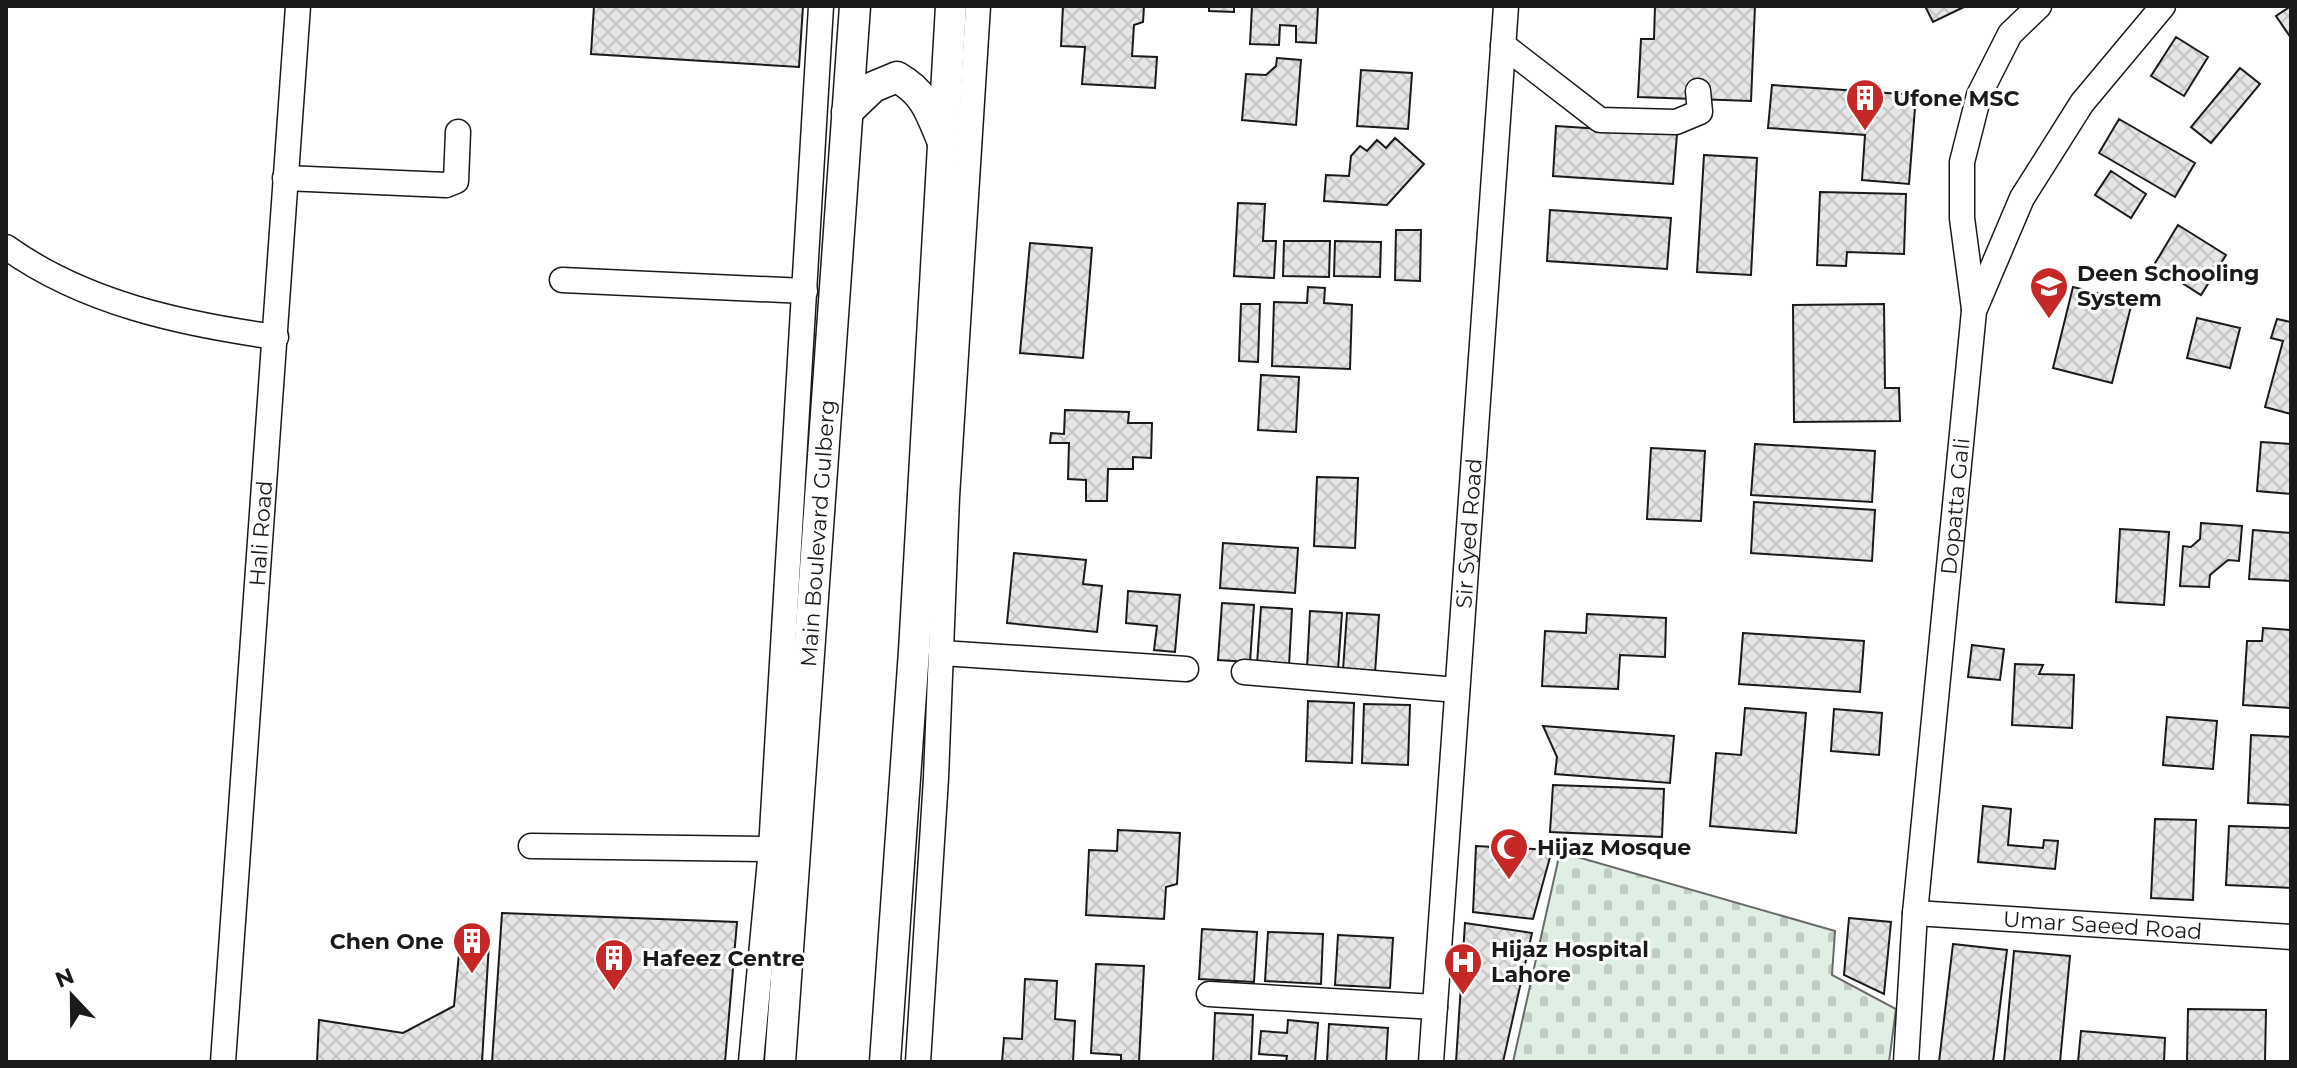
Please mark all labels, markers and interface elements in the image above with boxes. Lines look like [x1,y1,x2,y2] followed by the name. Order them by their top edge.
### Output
[1844,77,1886,132] building icon: Ufone MSC
[1893,85,2020,112] place label: Ufone MSC
[2077,260,2259,312] place label: Deen Schooling System
[2028,265,2070,320] school or university icon: Deen Schooling System
[795,399,841,668] street label: Main Boulevard Gulberg
[1935,437,1976,576] street label: Dopatta Gali
[1450,457,1488,609] street label: Sir Syed Road
[244,480,278,587] street label: Hali Road
[1488,826,1530,881] mosque icon: Hijaz Mosque
[1537,834,1691,861] place label: Hijaz Mosque
[2002,906,2203,945] street label: Umar Saeed Road
[451,920,493,975] building icon: Chen One
[330,928,444,955] place label: Chen One
[1491,936,1649,988] place label: Hijaz Hospital Lahore
[593,937,635,992] building icon: Hafeez Centre
[1442,941,1484,996] hospital icon: Hijaz Hospital Lahore
[642,945,805,972] place label: Hafeez Centre
[32,956,112,1036] north arrow
[51,962,78,994] text: N

